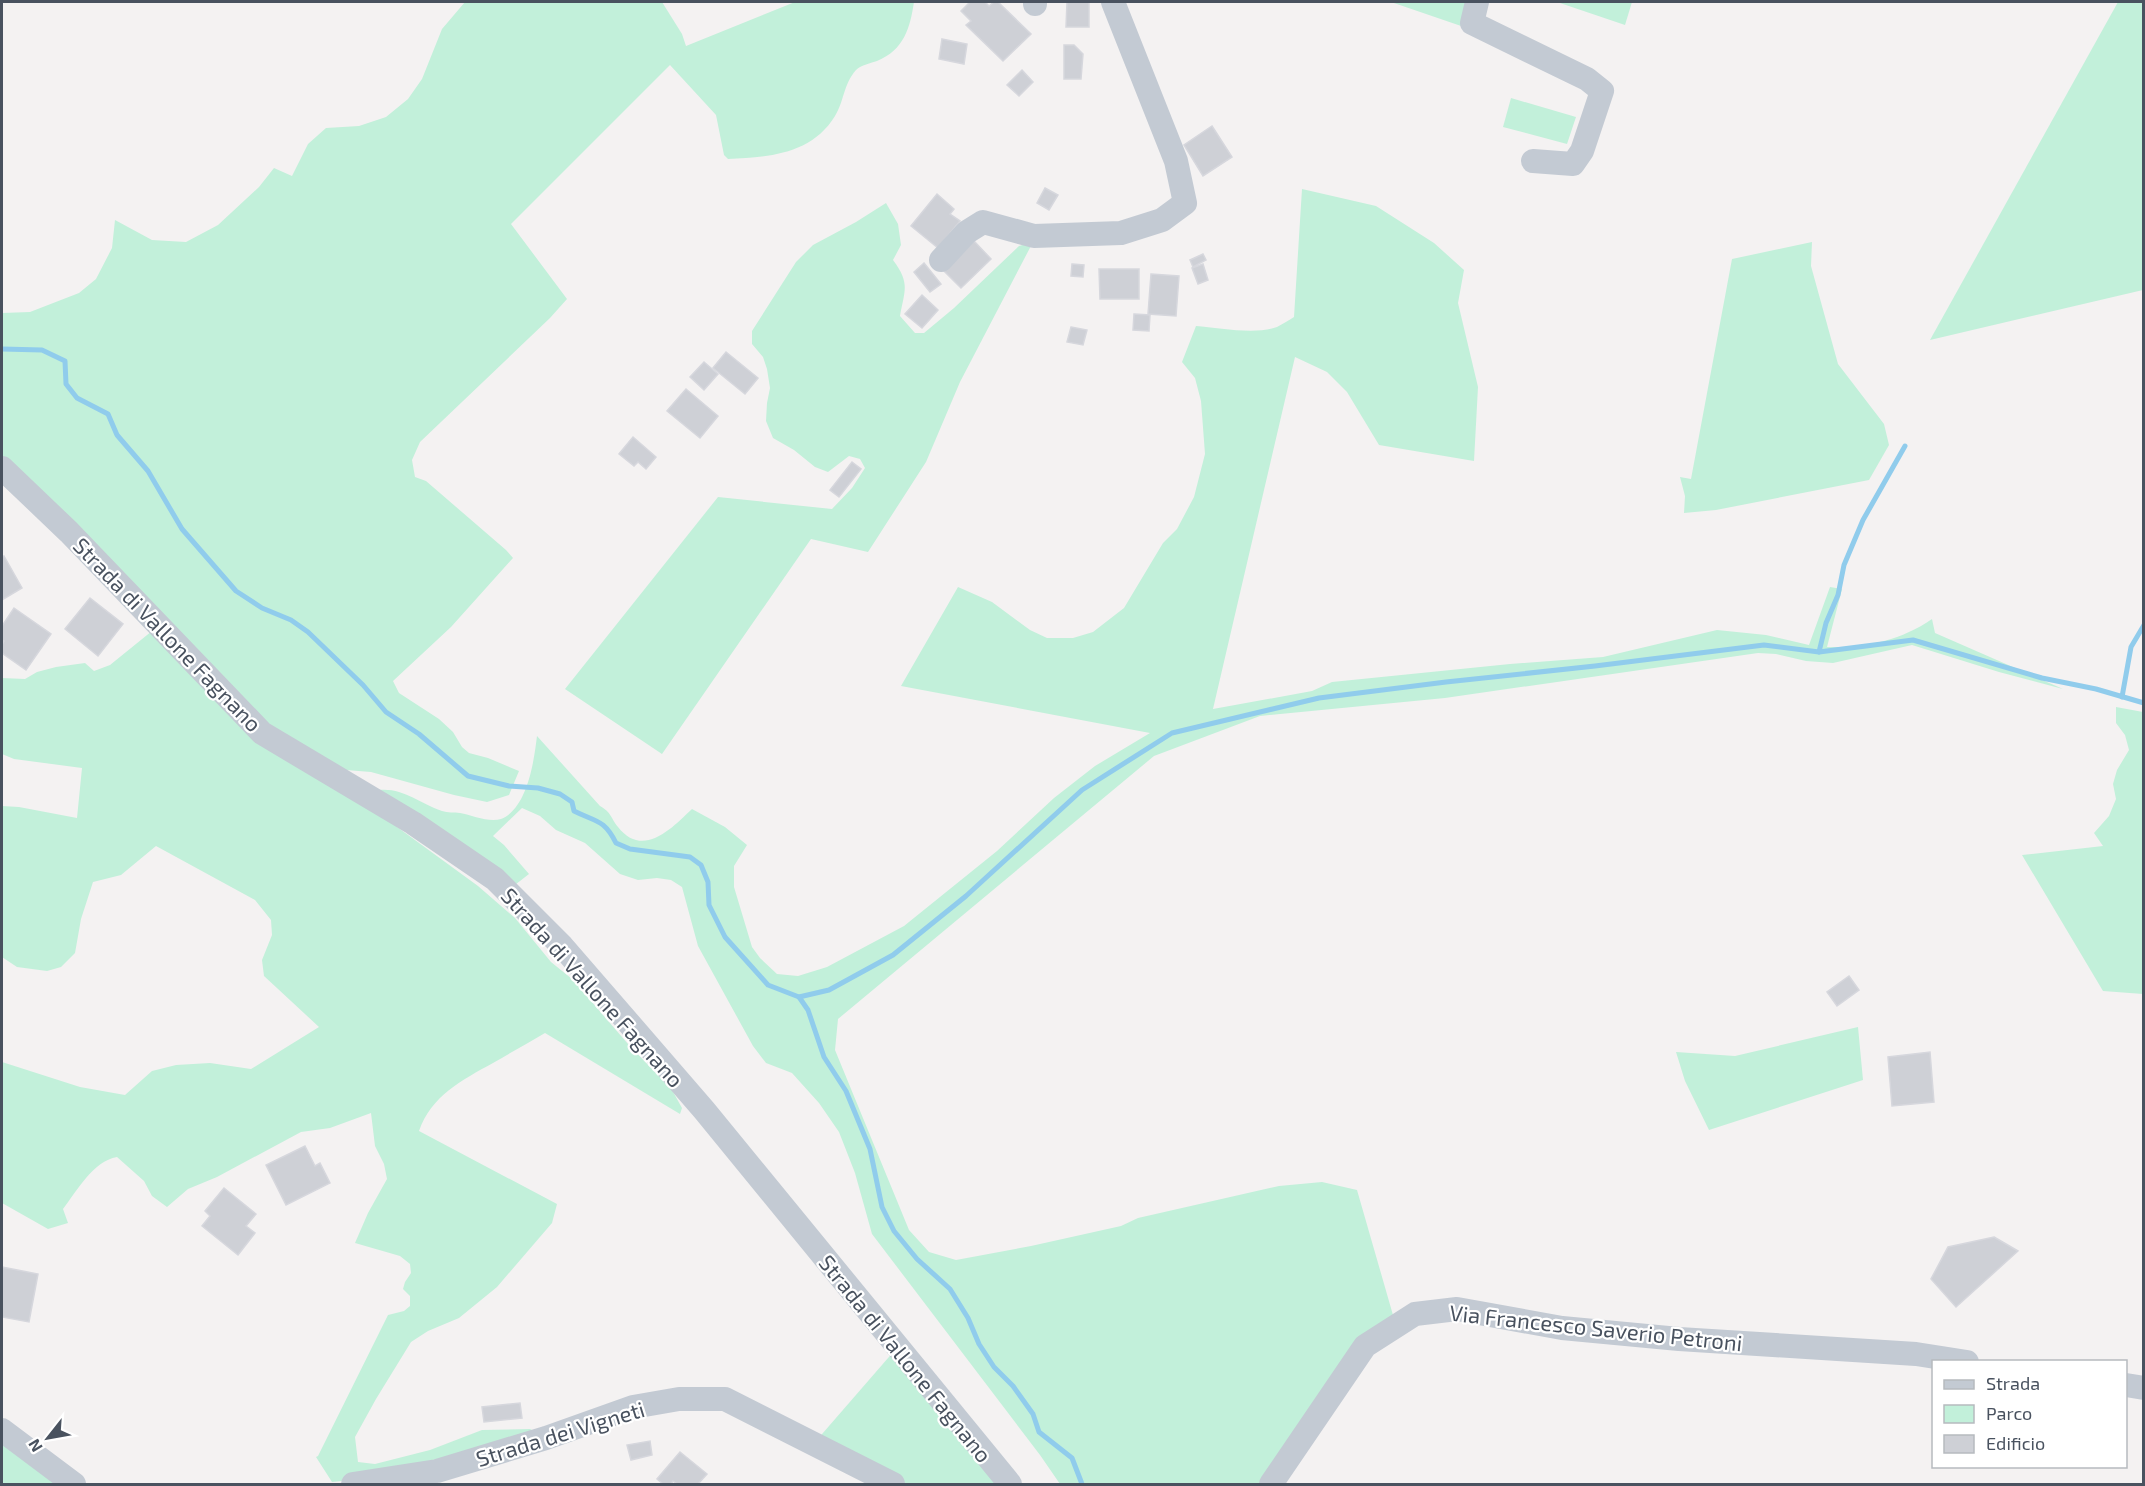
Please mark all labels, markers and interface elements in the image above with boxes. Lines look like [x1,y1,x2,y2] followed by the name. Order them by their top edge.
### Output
[69,532,267,736] street label: Strada di Vallone Fagnano
[497,882,689,1092] street label: Strada di Vallone Fagnano
[814,1249,998,1467] street label: Strada di Vallone Fagnano
[1448,1299,1744,1355] street label: Via Francesco Saverio Petroni
[1932,1360,2127,1468] legend
[1986,1372,2040,1394] text: Strada
[473,1395,647,1471] street label: Strada dei Vigneti
[1986,1402,2032,1424] text: Parco
[18,1408,78,1468] north arrow
[1986,1432,2045,1454] text: Edificio
[24,1436,46,1456] text: N

